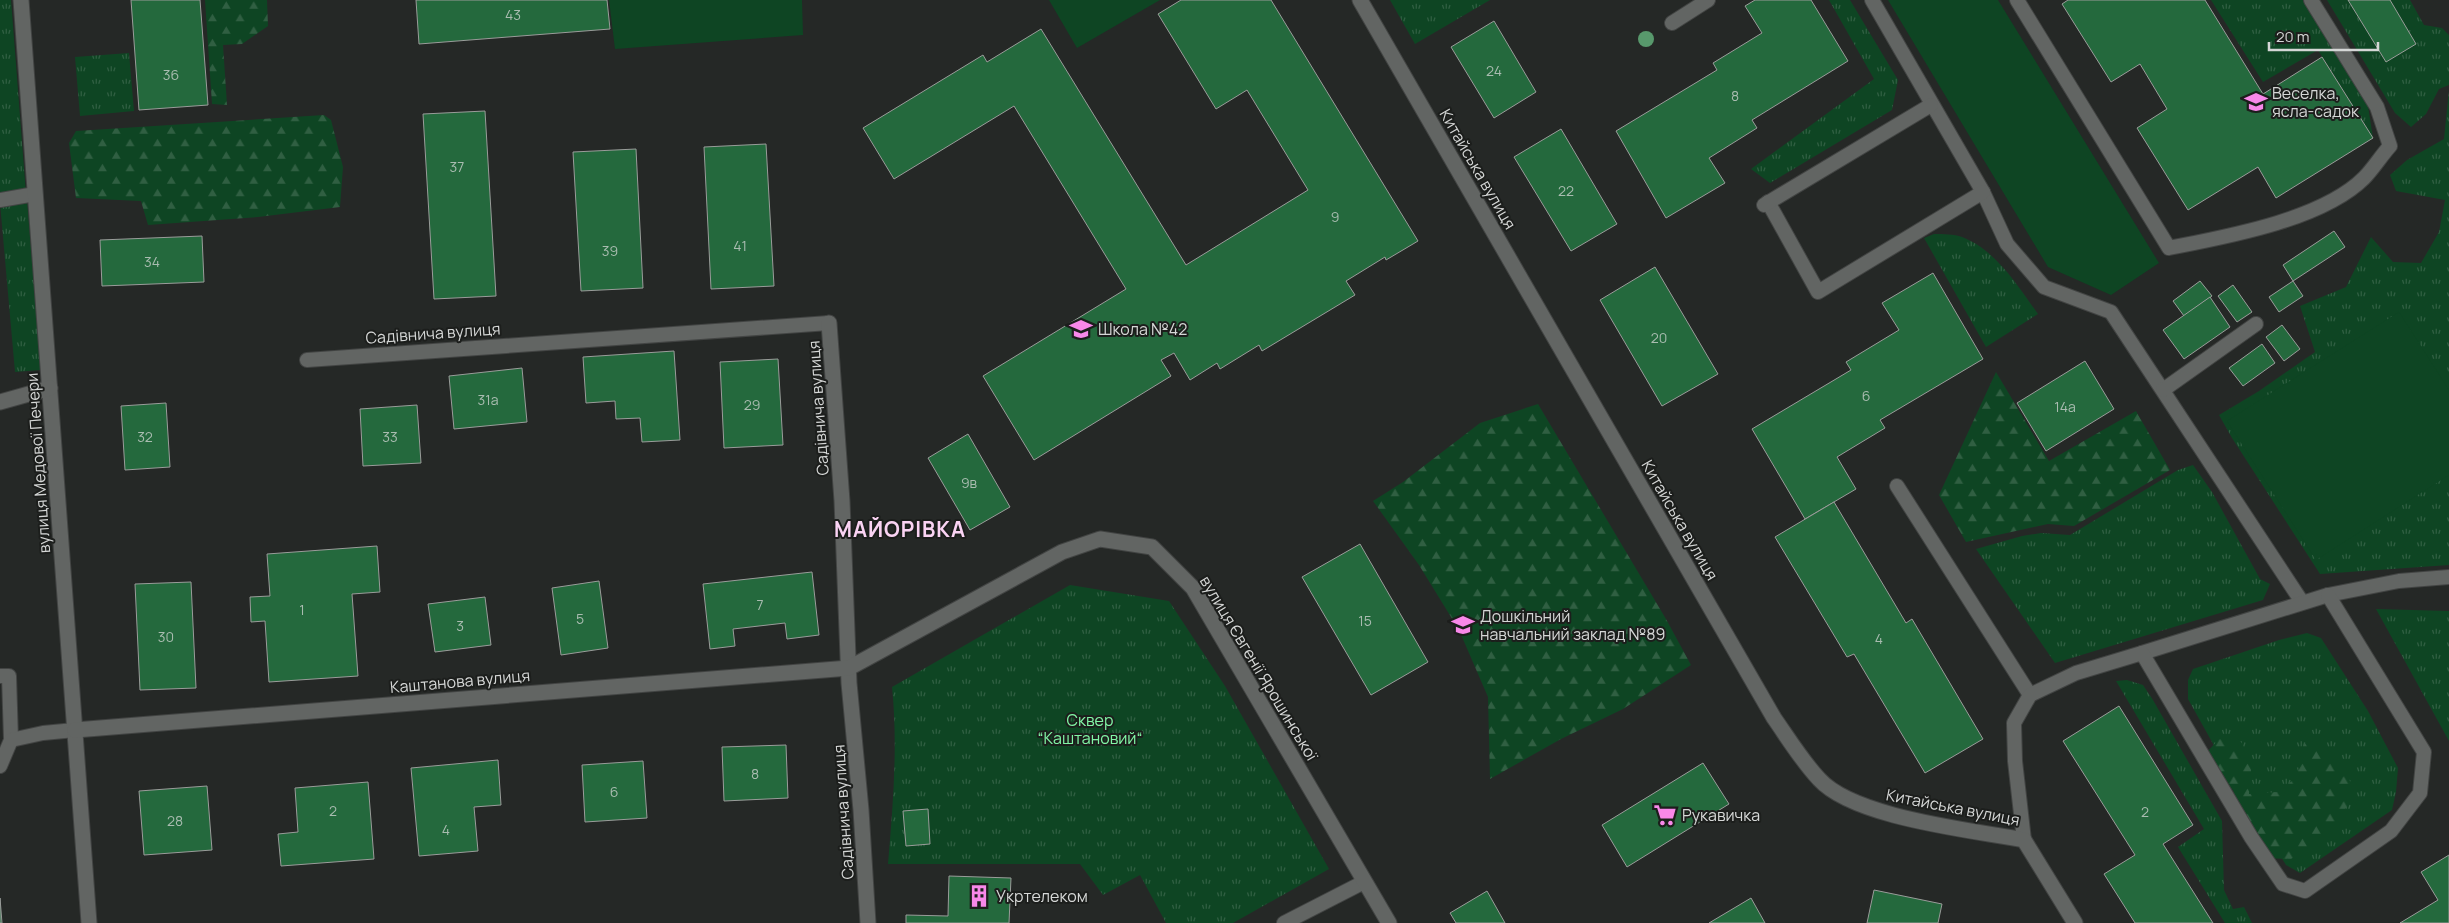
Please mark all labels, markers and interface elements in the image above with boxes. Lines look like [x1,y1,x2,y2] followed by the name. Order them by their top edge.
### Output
[505,5,521,24] house number: 43
[2269,20,2378,52] scale bar
[2276,26,2309,47] text: 20 m
[1486,61,1502,80] house number: 24
[163,65,179,84] house number: 36
[2272,82,2360,122] place label: Веселка, ясла-садок
[1731,86,1739,105] house number: 8
[2243,89,2269,115] school or university icon: Веселка, ясла-садок
[1435,105,1521,233] street label: Китайська вулиця
[450,157,464,176] house number: 37
[1558,181,1574,200] house number: 22
[1331,207,1339,226] house number: 9
[733,236,747,255] house number: 41
[602,241,618,260] house number: 39
[144,252,160,271] house number: 34
[1068,316,1094,342] school or university icon: Школа №42
[365,317,501,349] street label: Садівнича вулиця
[1098,318,1187,340] place label: Школа №42
[1651,328,1667,347] house number: 20
[802,340,834,476] street label: Садівнича вулиця
[21,372,55,554] street label: вулиця Медової Печери
[1862,386,1870,405] house number: 6
[478,390,498,409] house number: 31а
[744,395,760,414] house number: 29
[2054,397,2076,416] house number: 14а
[137,427,153,446] house number: 32
[382,427,398,446] house number: 33
[1637,456,1723,584] street label: Китайська вулиця
[961,473,978,492] house number: 9в
[834,515,966,543] district label: МАЙОРІВКА
[1195,571,1324,766] street label: вулиця Євгенії Ярошинської
[756,595,764,614] house number: 7
[299,600,305,619] house number: 1
[1480,605,1665,645] place label: Дошкільний навчальний заклад №89
[576,609,584,628] house number: 5
[1358,611,1372,630] house number: 15
[1450,612,1476,638] school or university icon: Дошкільний навчальний заклад №89
[456,616,464,635] house number: 3
[158,627,174,646] house number: 30
[1875,629,1883,648] house number: 4
[389,664,531,698] street label: Каштанова вулиця
[1038,709,1142,749] park label: Сквер “Каштановий“
[827,744,859,880] street label: Садівнича вулиця
[751,764,759,783] house number: 8
[610,782,618,801] house number: 6
[1884,783,2022,831] street label: Китайська вулиця
[329,801,337,820] house number: 2
[1652,802,1678,828] supermarket icon: Рукавичка
[2141,802,2149,821] house number: 2
[1682,804,1760,826] place label: Рукавичка
[167,811,183,830] house number: 28
[442,820,450,839] house number: 4
[966,883,992,909] building icon: Укртелеком
[996,885,1088,907] place label: Укртелеком

